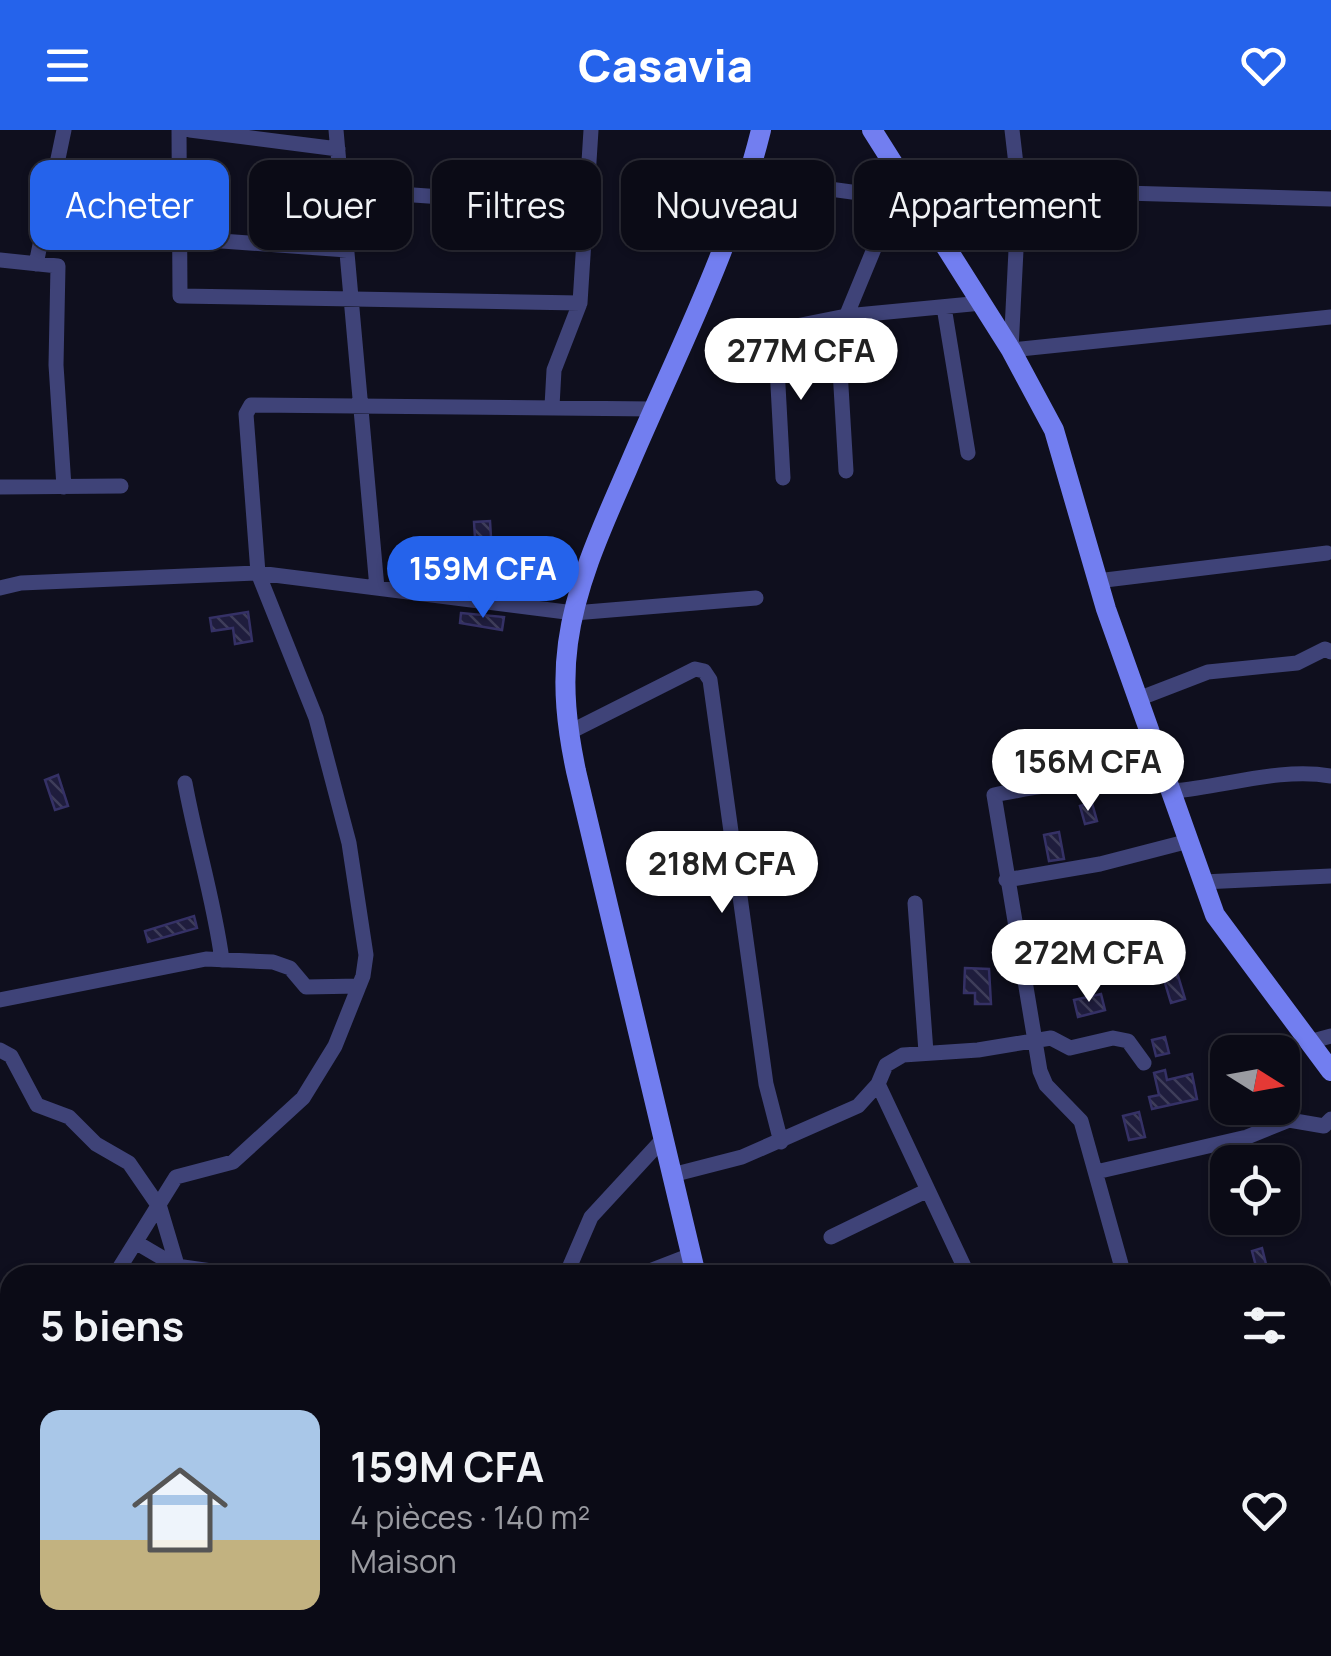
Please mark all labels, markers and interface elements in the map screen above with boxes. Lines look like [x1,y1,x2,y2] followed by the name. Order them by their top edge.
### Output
[578,34,753,96] text: Casavia
[40,38,95,93] icon: menu
[1236,38,1291,93] icon: heart
[30,160,229,250] chip: Acheter
[249,160,412,250] chip: Louer
[432,160,601,250] chip: Filtres
[621,160,834,250] chip: Nouveau
[854,160,1137,250] chip: Appartement
[698,318,904,403] pin: 277M CFA
[727,328,875,372] text: 277M CFA
[380,536,586,621] pin: 159M CFA
[409,546,557,590] text: 159M CFA
[985,729,1191,814] pin: 156M CFA
[1014,739,1162,783] text: 156M CFA
[619,831,825,916] pin: 218M CFA
[648,841,796,885] text: 218M CFA
[986,920,1192,1005] pin: 272M CFA
[1014,930,1164,974] text: 272M CFA
[1210,1035,1300,1125] north arrow
[1210,1035,1300,1235] map controls
[1210,1145,1300,1235] button: locate
[40,1296,184,1354] text: 5 biens
[1237,1298,1292,1353] icon: filters
[350,1437,544,1495] text: 159M CFA
[120,1450,240,1570] icon: home
[1237,1483,1292,1538] icon: heart
[350,1495,590,1539] text: 4 pièces · 140 m²
[350,1539,457,1583] text: Maison

